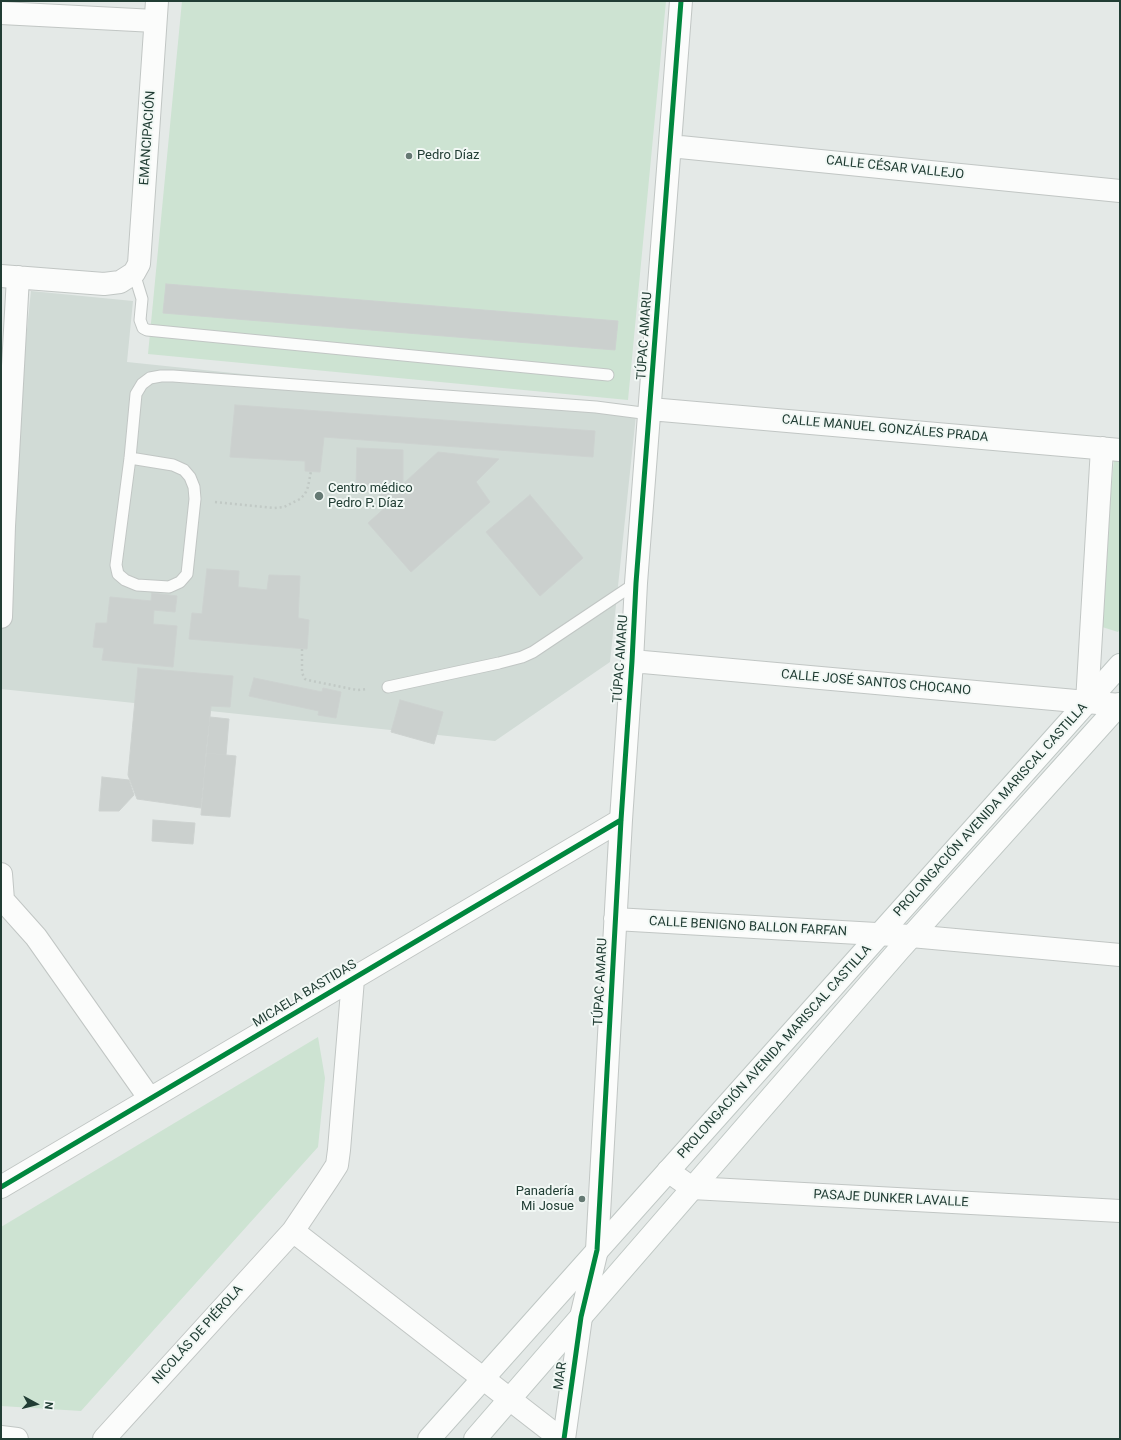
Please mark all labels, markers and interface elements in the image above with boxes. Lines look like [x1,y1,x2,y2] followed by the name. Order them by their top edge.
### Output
[137,90,159,186] street label: EMANCIPACIÓN
[417,148,480,164] place label: Pedro Díaz
[404,151,414,161] marker: Pedro Díaz
[825,153,965,183] street label: CALLE CÉSAR VALLEJO
[634,291,656,381] street label: TÚPAC AMARU
[781,412,989,446] street label: CALLE MANUEL GONZÁLES PRADA
[328,481,413,512] place label: Centro médico Pedro P. Díaz
[313,490,325,502] marker: Centro médico Pedro P. Díaz
[610,614,632,704] street label: TÚPAC AMARU
[780,667,972,699] street label: CALLE JOSÉ SANTOS CHOCANO
[891,700,1091,920] street label: PROLONGACIÓN AVENIDA MARISCAL CASTILLA
[649,914,847,940] street label: CALLE BENIGNO BALLON FARFAN
[591,937,611,1027] street label: TÚPAC AMARU
[675,942,875,1162] street label: PROLONGACIÓN AVENIDA MARISCAL CASTILLA
[250,957,360,1031] street label: MICAELA BASTIDAS
[516,1184,574,1215] place label: Panadería Mi Josue
[813,1187,969,1211] street label: PASAJE DUNKER LAVALLE
[577,1194,587,1204] marker: Panadería Mi Josue
[150,1282,246,1388] street label: NICOLÁS DE PIÉROLA
[551,1361,571,1391] street label: MAR
[16,1384,56,1424] north arrow
[41,1401,55,1410] text: N

